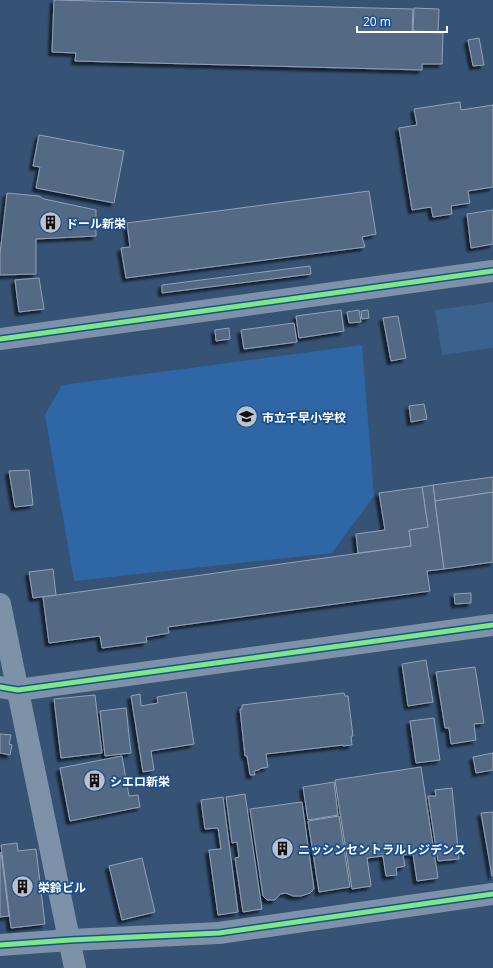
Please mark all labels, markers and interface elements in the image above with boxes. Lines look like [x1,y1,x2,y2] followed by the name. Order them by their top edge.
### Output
[357,8,447,34] scale bar
[363,13,391,30] text: 20 m
[37,210,63,236] building icon: ドール新栄
[66,215,126,232] place label: ドール新栄
[233,404,259,430] school or university icon: 市立千早小学校
[262,409,346,426] place label: 市立千早小学校
[82,768,108,794] building icon: シエロ新栄
[110,773,170,790] place label: シエロ新栄
[269,836,295,862] building icon: ニッシンセントラルレジデンス
[298,841,466,858] place label: ニッシンセントラルレジデンス
[10,874,36,900] building icon: 栄鈴ビル
[38,879,86,896] place label: 栄鈴ビル

